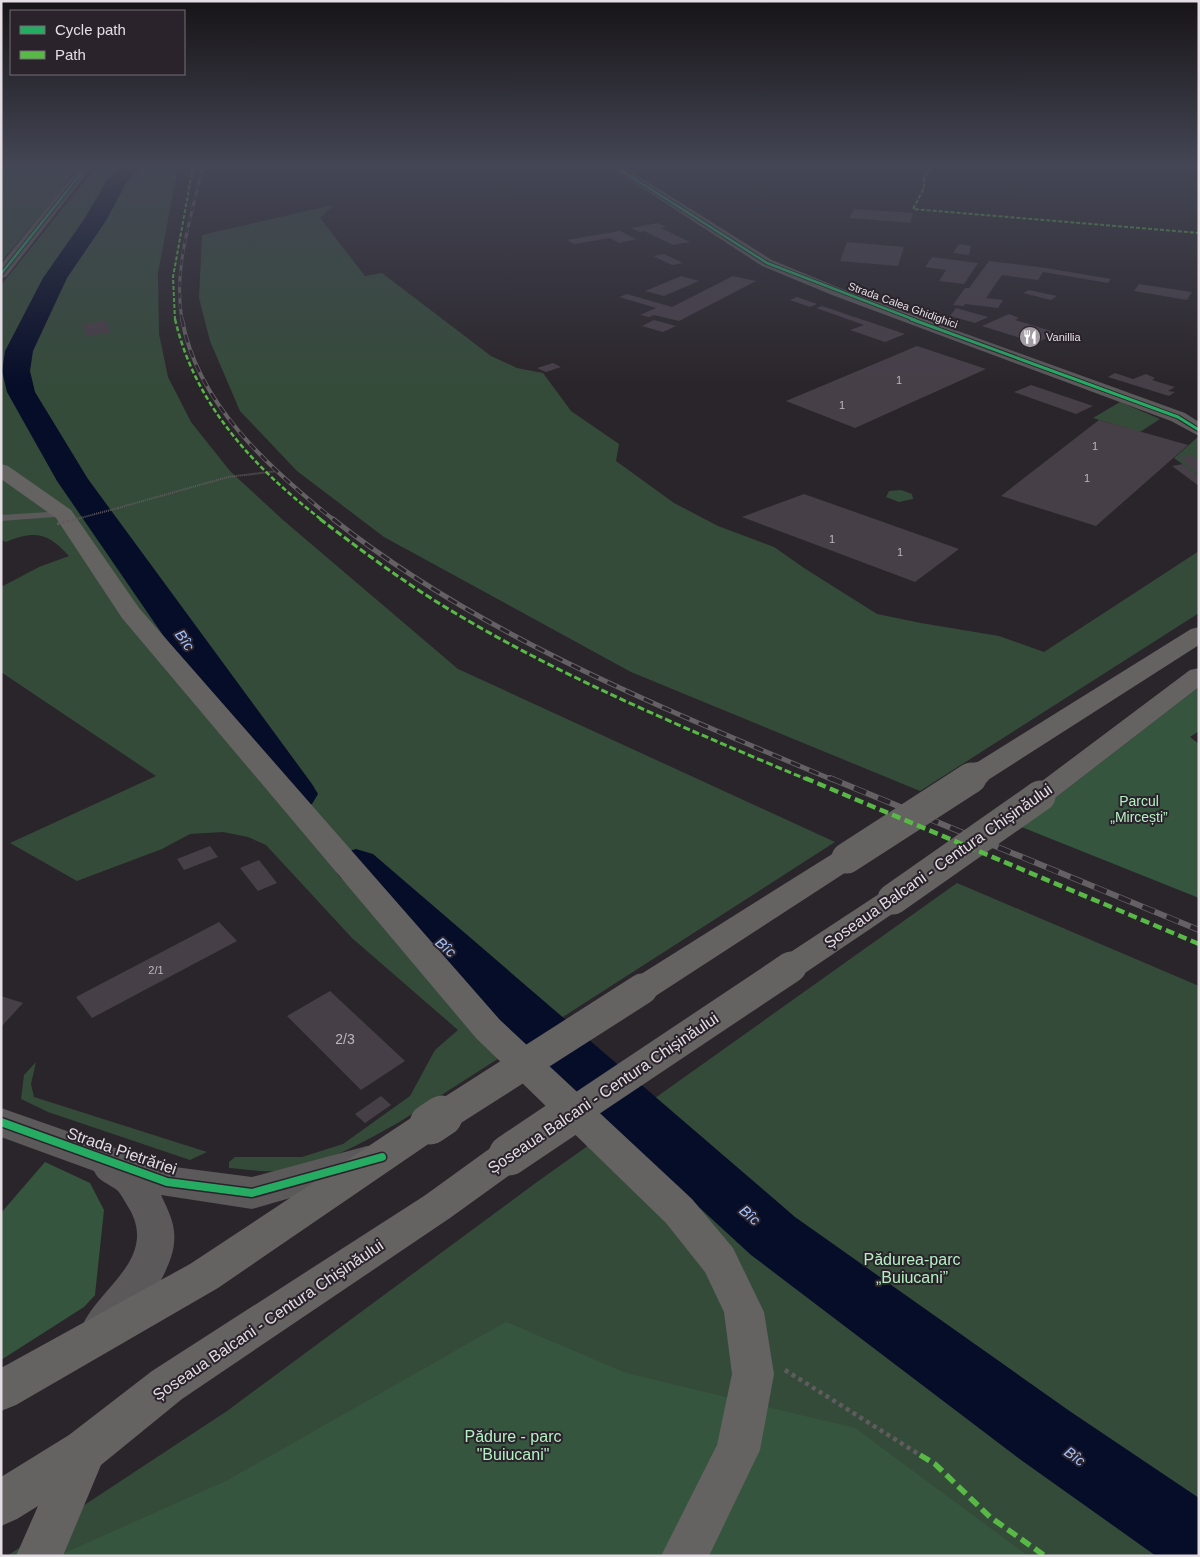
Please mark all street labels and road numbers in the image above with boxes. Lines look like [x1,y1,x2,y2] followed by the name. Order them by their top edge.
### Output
[847,280,959,330] street label: Strada Calea Ghidighici
[821,780,1055,952] street label: Șoseaua Balcani - Centura Chișinăului
[485,1009,721,1177] street label: Șoseaua Balcani - Centura Chișinăului
[65,1124,179,1178] street label: Strada Pietrăriei
[150,1236,386,1404] street label: Șoseaua Balcani - Centura Chișinăului

